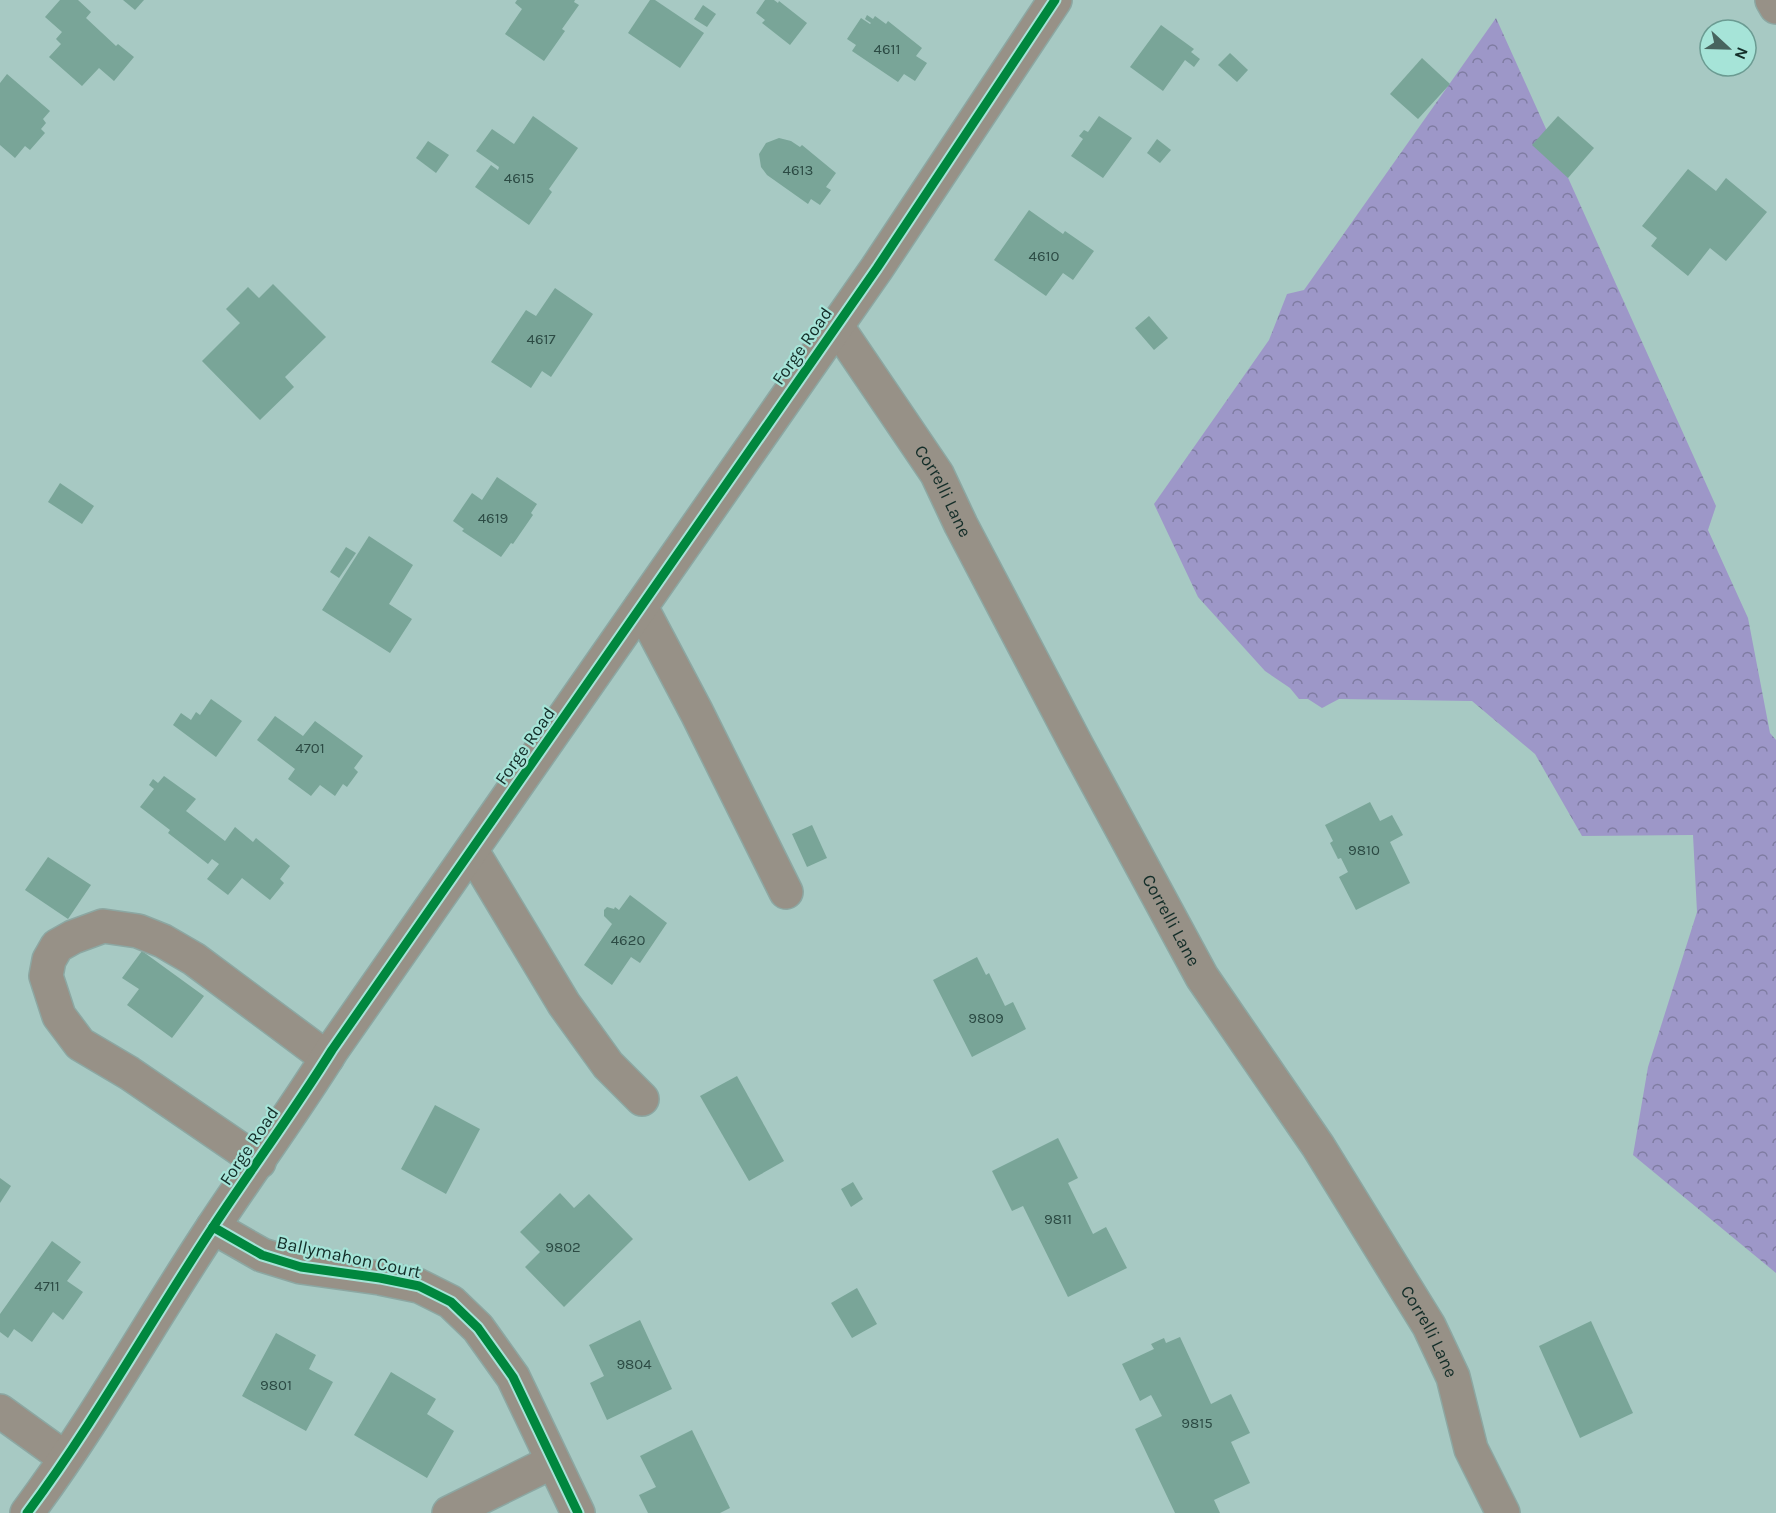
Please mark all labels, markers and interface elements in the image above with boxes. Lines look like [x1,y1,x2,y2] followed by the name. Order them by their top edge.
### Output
[1698,18,1758,78] north arrow
[874,40,900,58] house number: 4611
[1730,45,1752,62] text: N
[783,161,813,179] house number: 4613
[504,169,534,187] house number: 4615
[1029,247,1060,265] house number: 4610
[767,303,837,389] street label: Forge Road
[527,330,555,348] house number: 4617
[910,441,976,541] street label: Correlli Lane
[478,509,508,527] house number: 4619
[490,703,560,789] street label: Forge Road
[295,739,325,757] house number: 4701
[1348,841,1380,859] house number: 9810
[1137,870,1205,970] street label: Correlli Lane
[611,931,645,949] house number: 4620
[968,1009,1004,1027] house number: 9809
[215,1102,283,1190] street label: Forge Road
[1044,1210,1072,1228] house number: 9811
[275,1231,423,1283] street label: Ballymahon Court
[545,1238,581,1256] house number: 9802
[34,1277,60,1295] house number: 4711
[1396,1281,1463,1381] street label: Correlli Lane
[616,1355,652,1373] house number: 9804
[260,1376,292,1394] house number: 9801
[1181,1414,1213,1432] house number: 9815

